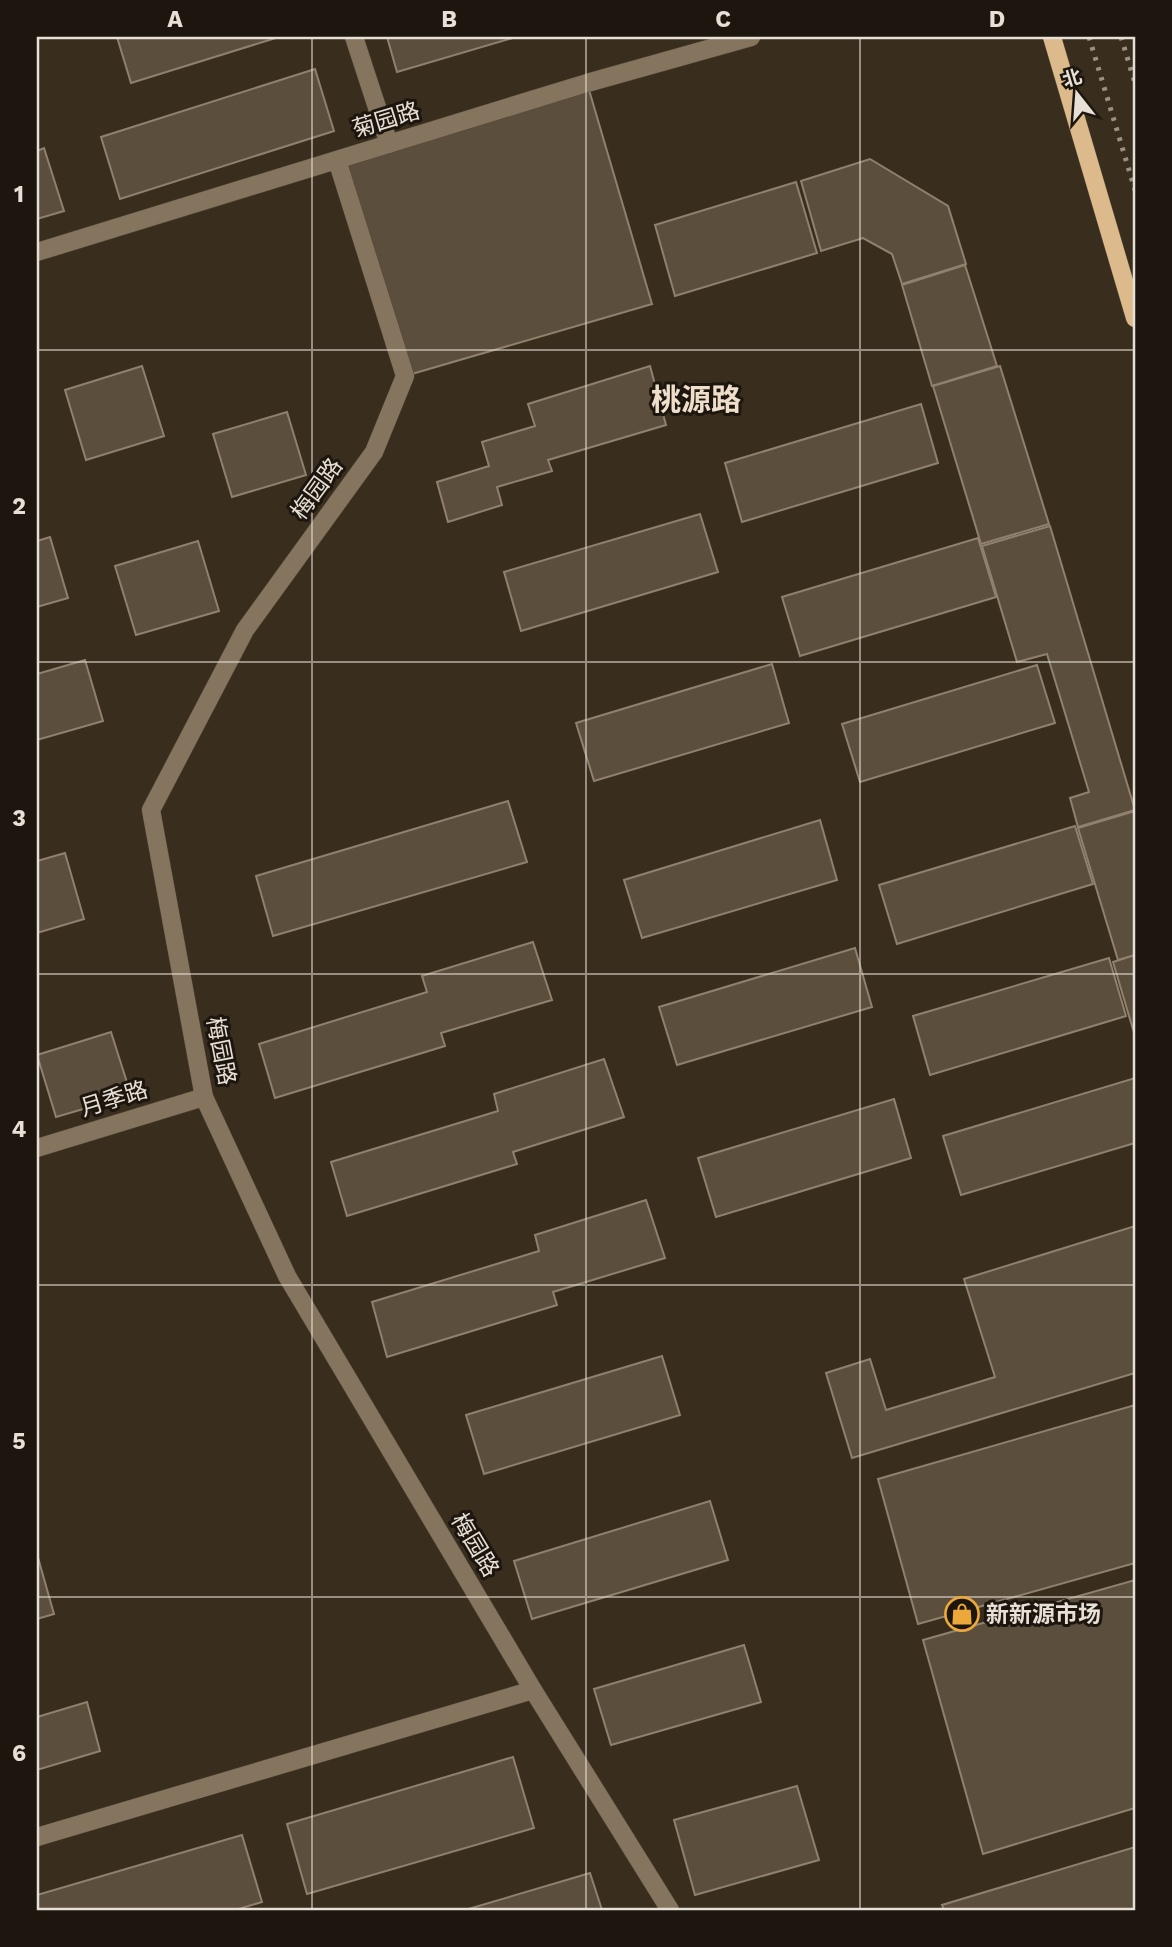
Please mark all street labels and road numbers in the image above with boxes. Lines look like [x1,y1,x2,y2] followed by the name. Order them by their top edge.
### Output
[349,97,423,143] street label: 菊园路
[286,453,348,525] street label: 梅园路
[201,1015,241,1087] street label: 梅园路
[77,1076,151,1122] street label: 月季路
[446,1508,504,1582] street label: 梅园路

